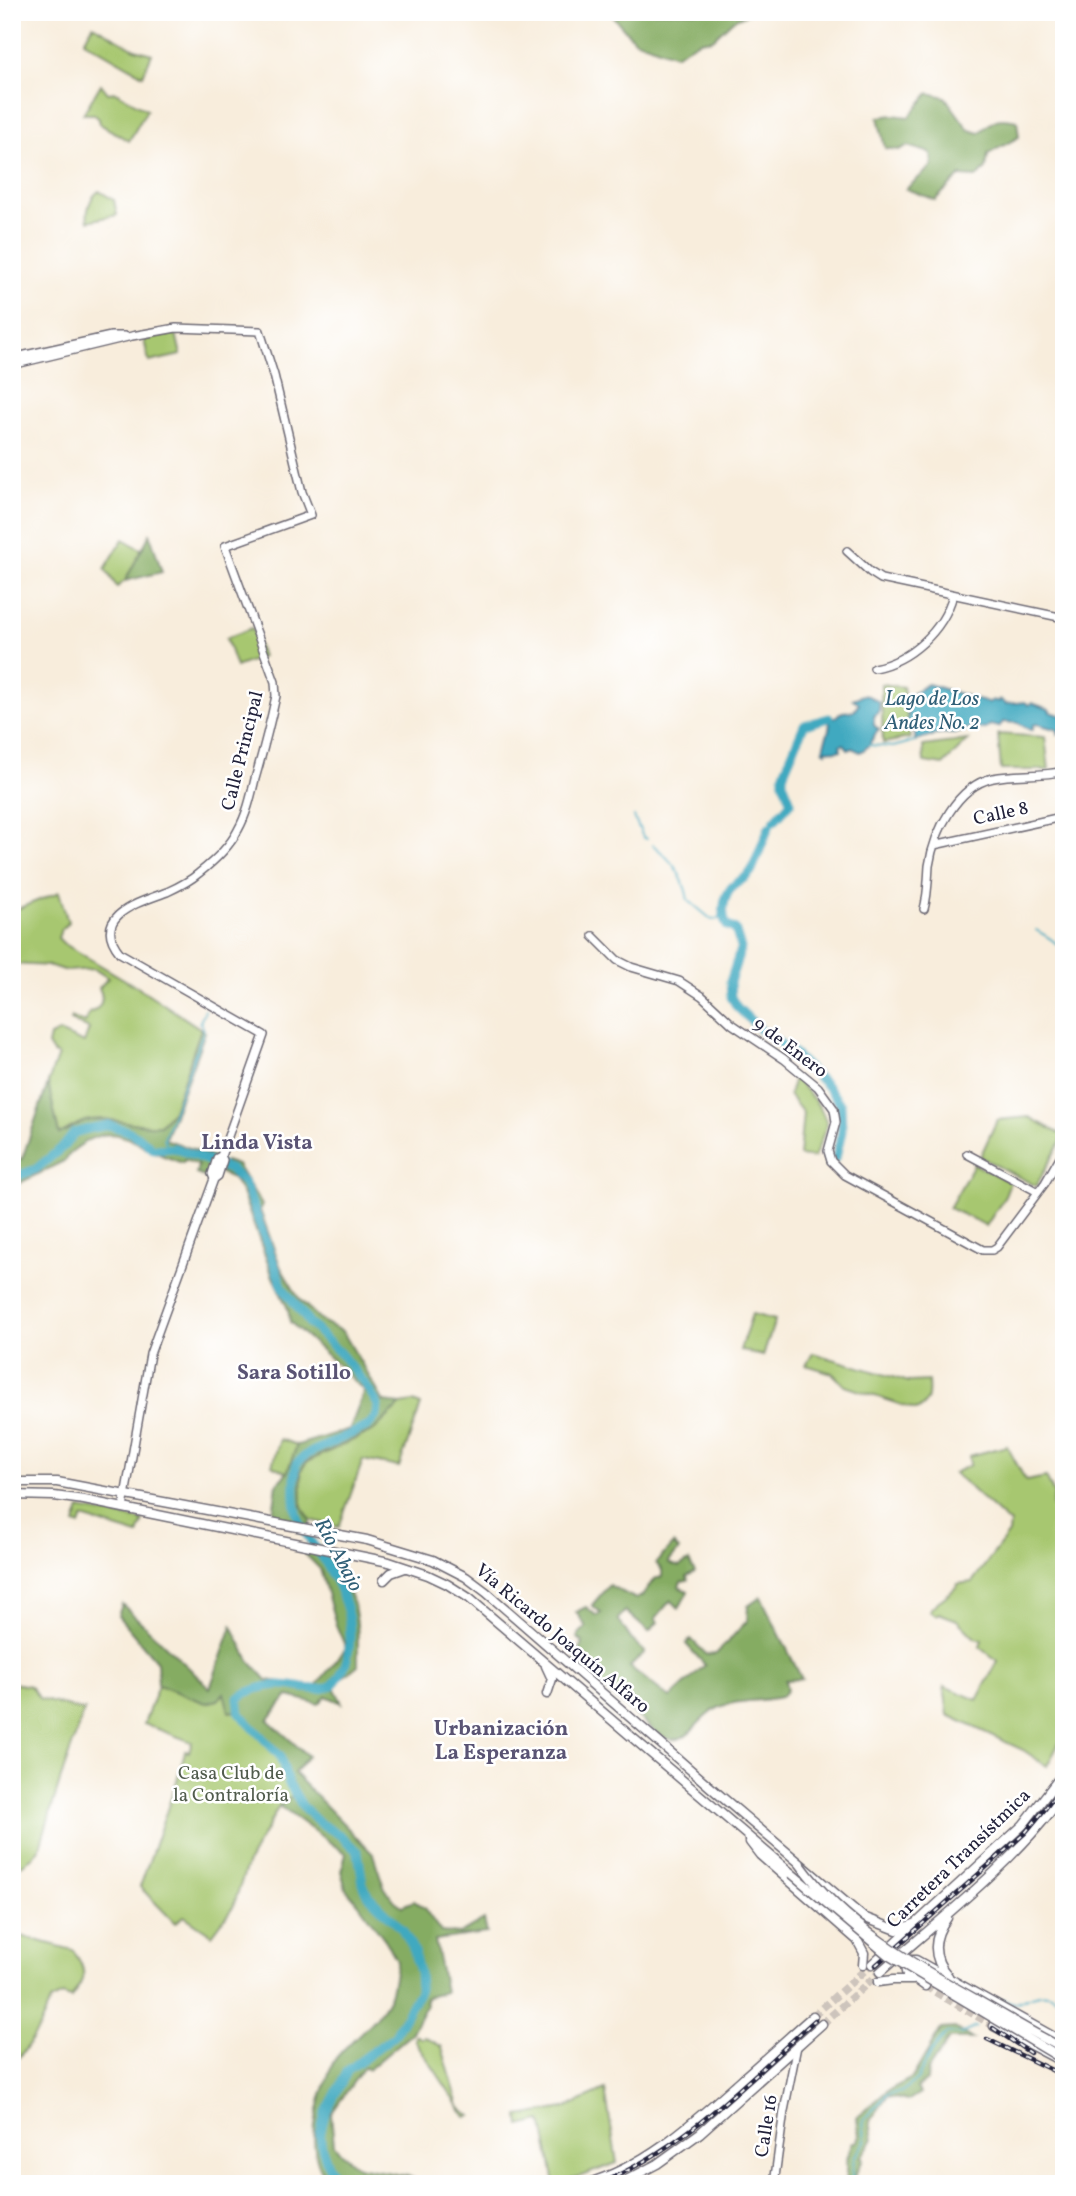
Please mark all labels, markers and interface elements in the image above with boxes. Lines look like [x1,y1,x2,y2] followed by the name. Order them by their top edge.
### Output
[883,685,980,738] water label: Lago de Los Andes No. 2
[216,688,270,813] street label: Calle Principal
[971,795,1031,833] street label: Calle 8
[747,1011,833,1085] street label: 9 de Enero
[201,1129,313,1158] district label: Linda Vista
[237,1359,351,1388] district label: Sara Sotillo
[307,1513,370,1597] water label: Río Abajo
[469,1558,655,1720] street label: Vía Ricardo Joaquín Alfaro
[434,1715,568,1768] district label: Urbanización La Esperanza
[173,1761,289,1809] park label: Casa Club de la Contraloría
[881,1783,1037,1935] street label: Carretera Transístmica
[749,2093,785,2159] street label: Calle 16

